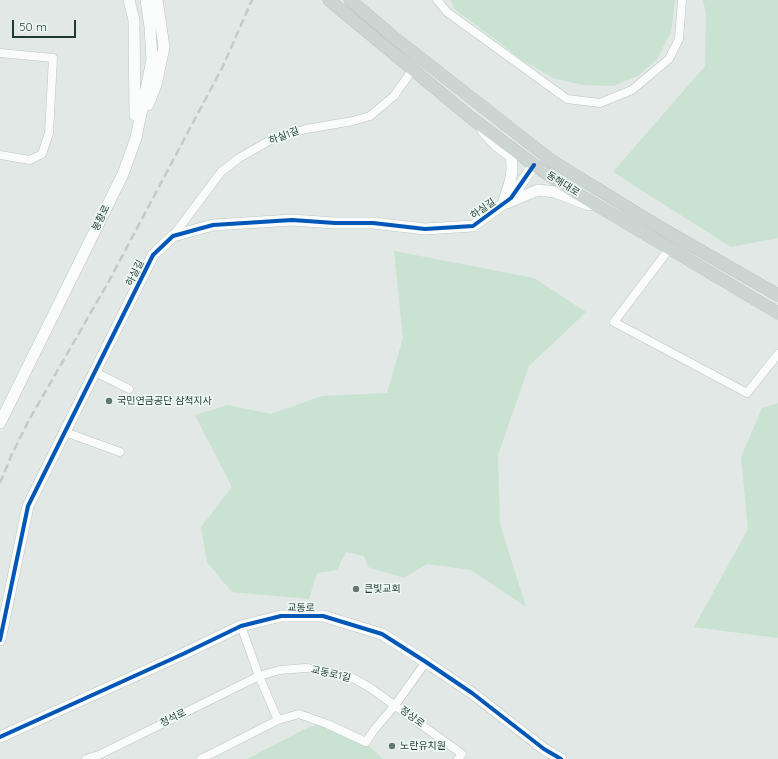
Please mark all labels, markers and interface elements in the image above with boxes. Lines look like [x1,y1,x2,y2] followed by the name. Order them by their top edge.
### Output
[14,12,78,38] scale bar
[19,19,47,34] text: 50 m
[267,125,301,147] street label: 하실1길
[544,169,582,199] street label: 동해대로
[468,196,498,222] street label: 하실길
[90,203,112,233] street label: 봉황로
[123,258,147,288] street label: 하실길
[117,395,212,407] place label: 국민연금공단 삼척지사
[104,396,114,406] marker: 국민연금공단 삼척지사
[364,583,401,595] place label: 큰빛교회
[351,584,361,594] marker: 큰빛교회
[287,602,315,614] street label: 교동로
[310,664,352,684] street label: 교동로1길
[397,704,427,730] street label: 정상로
[158,707,188,729] street label: 청석로
[400,740,446,752] place label: 노란유치원
[387,741,397,751] marker: 노란유치원

